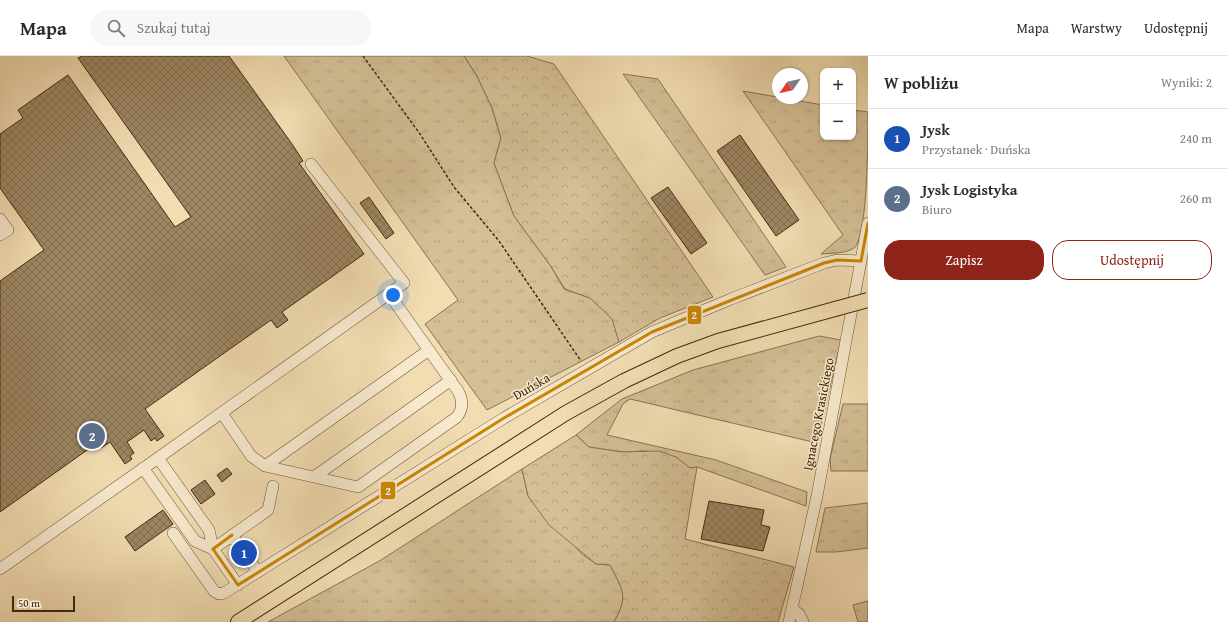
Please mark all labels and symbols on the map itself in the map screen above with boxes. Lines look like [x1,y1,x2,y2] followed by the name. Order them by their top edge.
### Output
[772,68,808,104] north arrow
[383,285,403,305] your location
[687,305,702,325] line badge: 2
[691,307,697,323] text: 2
[798,356,839,472] street label: Ignacego Krasickiego
[509,368,554,405] street label: Duńska
[79,421,105,451] pin: 2
[380,481,396,500] line badge: 2
[385,483,391,499] text: 2
[231,538,257,568] pin: 1
[12,594,75,613] scale bar

